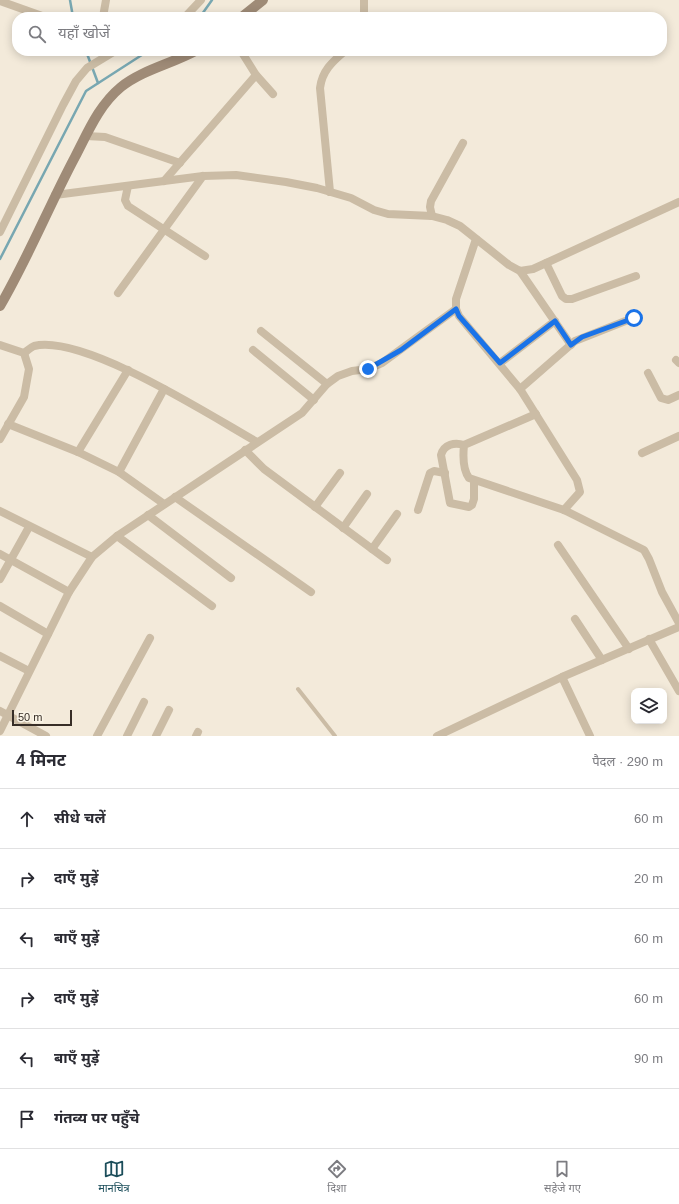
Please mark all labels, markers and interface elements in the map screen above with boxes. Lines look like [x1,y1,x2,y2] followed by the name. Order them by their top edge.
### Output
[12,12,667,56] search box
[26,23,48,45] icon: search
[58,24,110,41] text: यहाँ खोजें
[625,309,643,327] route start
[359,360,377,378] route end
[631,688,667,724] map controls
[631,688,667,724] button: layers
[12,708,72,727] scale bar
[18,711,42,723] text: 50 m
[16,751,66,770] text: 4 मिनट
[592,754,663,769] text: पैदल · 290 m
[16,808,38,830] icon: ahead
[54,809,105,826] text: सीधे चलें
[634,811,663,826] text: 60 m
[16,868,38,890] icon: right
[54,869,98,886] text: दाएँ मुड़ें
[634,871,663,886] text: 20 m
[16,928,38,950] icon: left
[54,929,99,946] text: बाएँ मुड़ें
[634,931,663,946] text: 60 m
[16,988,38,1010] icon: right
[54,989,98,1006] text: दाएँ मुड़ें
[634,991,663,1006] text: 60 m
[16,1048,38,1070] icon: left
[54,1049,99,1066] text: बाएँ मुड़ें
[634,1051,663,1066] text: 90 m
[16,1108,38,1130] icon: arrive
[54,1109,139,1126] text: गंतव्य पर पहुँचे
[98,1158,130,1196] tab: मानचित्र
[326,1158,348,1196] tab: दिशा
[544,1158,581,1196] tab: सहेजे गए

